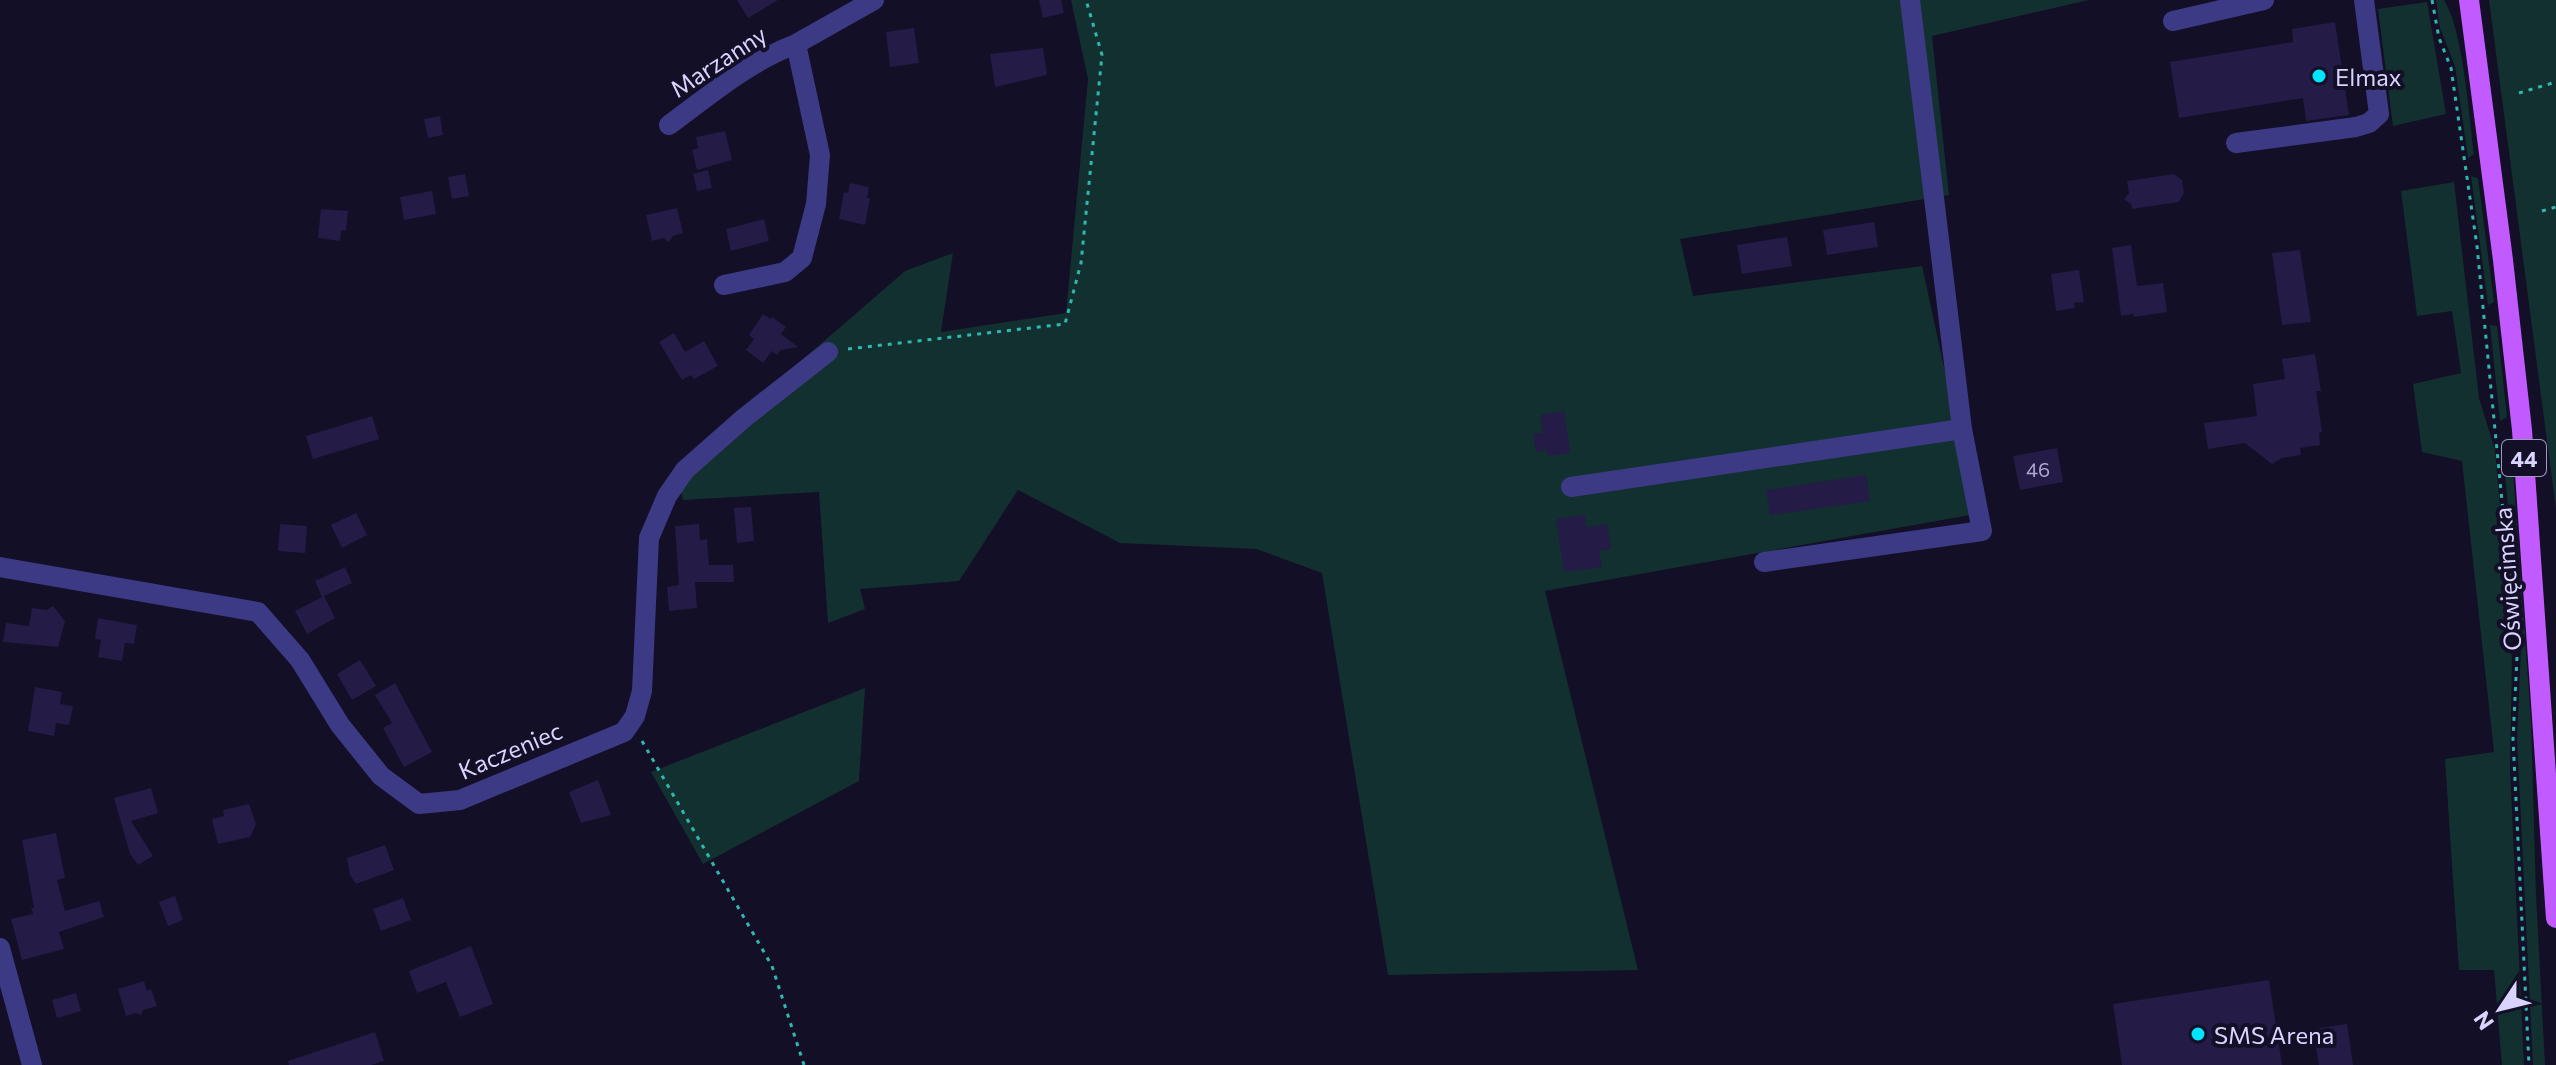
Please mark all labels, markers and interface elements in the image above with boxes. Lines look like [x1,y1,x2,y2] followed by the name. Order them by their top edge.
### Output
[664,19,772,103] street label: Marzanny
[2335,62,2402,91] place label: Elmax
[2310,67,2328,85] marker: Elmax
[2502,440,2546,476] road number: 44
[2026,457,2050,481] house number: 46
[2488,506,2526,652] street label: Oświęcimska
[454,715,566,785] street label: Kaczeniec
[2460,969,2540,1049] north arrow
[2467,1006,2499,1035] text: N
[2214,1020,2334,1049] place label: SMS Arena
[2189,1025,2207,1043] marker: SMS Arena

